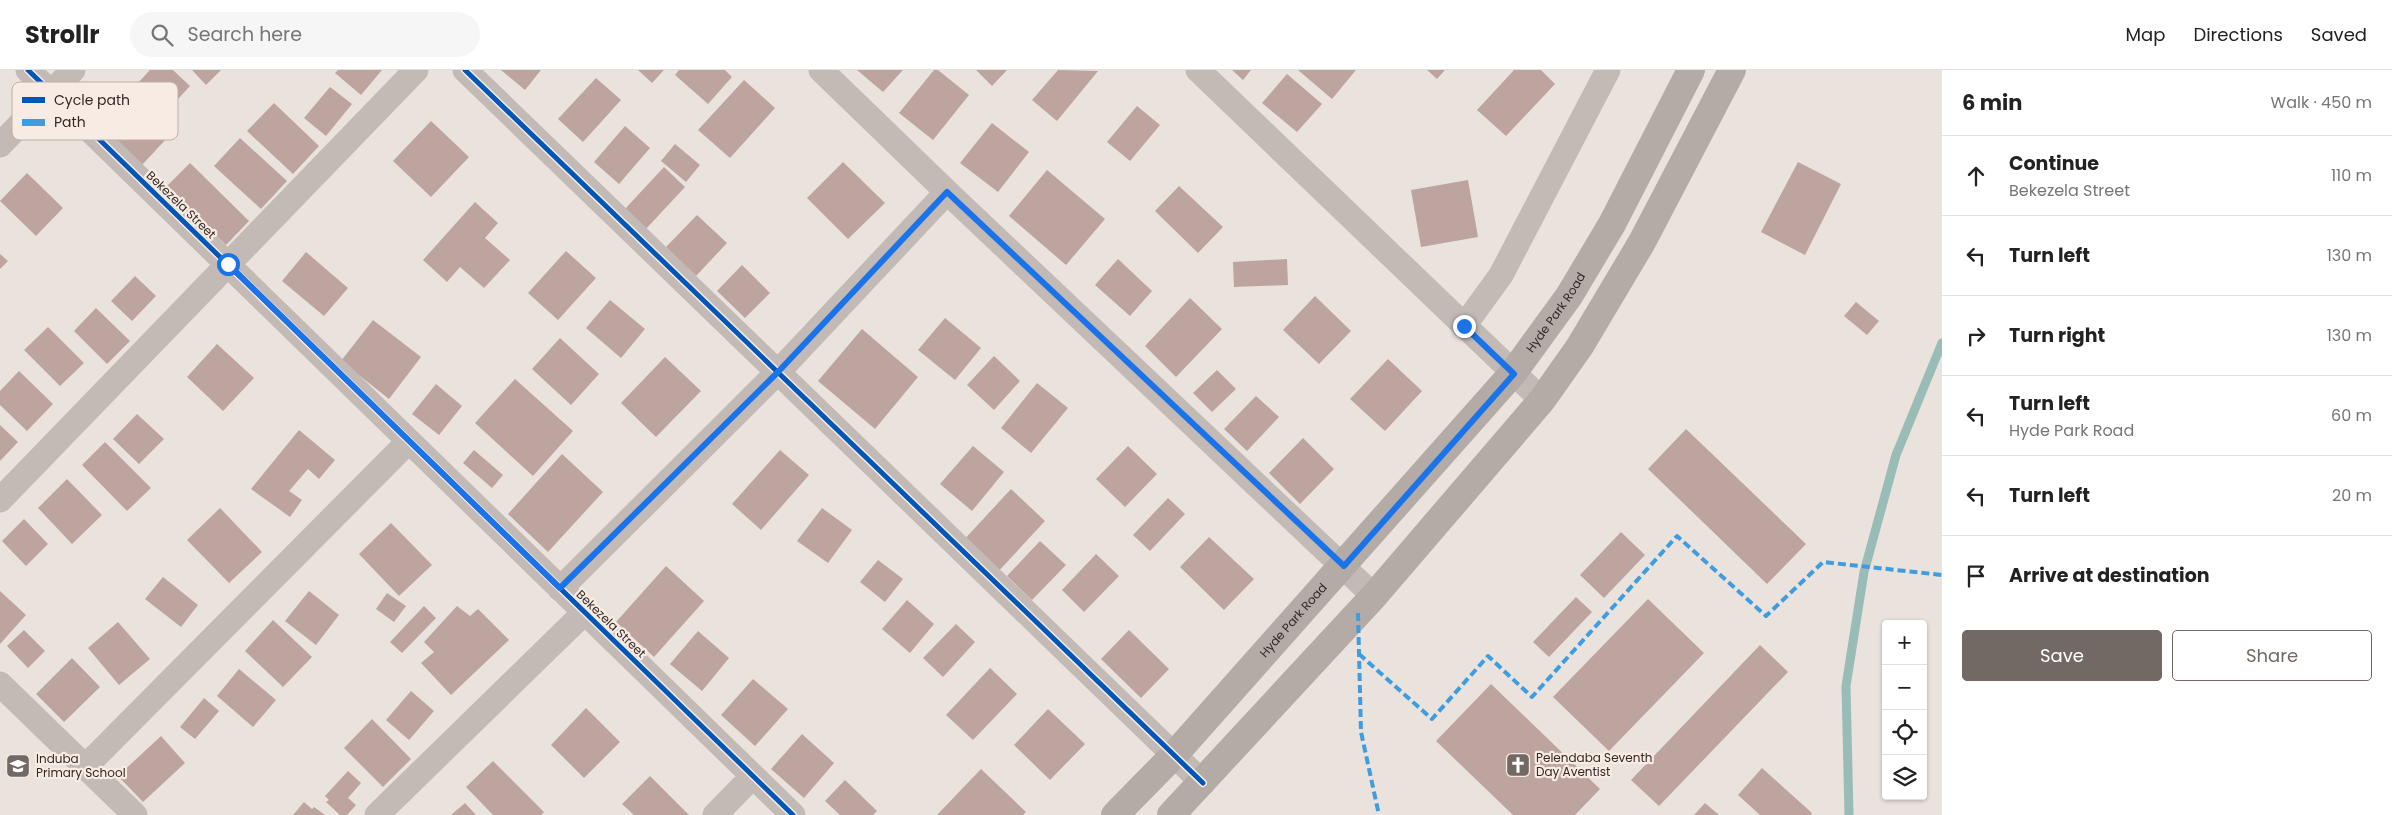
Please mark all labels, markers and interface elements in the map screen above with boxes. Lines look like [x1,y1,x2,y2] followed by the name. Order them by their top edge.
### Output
[130,12,480,57] search box
[25,18,100,51] text: Strollr
[148,21,176,49] icon: search
[188,21,302,48] text: Search here
[2126,22,2165,47] text: Map
[2193,22,2283,47] text: Directions
[2311,22,2367,47] text: Saved
[12,82,178,140] legend
[1962,88,2022,117] text: 6 min
[54,90,130,110] text: Cycle path
[2271,91,2372,114] text: Walk · 450 m
[54,112,86,132] text: Path
[2009,150,2099,177] text: Continue
[1962,162,1990,190] icon: ahead
[2331,164,2372,187] text: 110 m
[143,167,220,242] street label: Bekezela Street
[2009,179,2130,202] text: Bekezela Street
[1962,242,1990,270] icon: left
[2009,242,2090,269] text: Turn left
[2327,244,2372,267] text: 130 m
[217,253,240,276] route start
[1522,269,1589,356] street label: Hyde Park Road
[1453,315,1476,338] route end
[1962,322,1990,350] icon: right
[2009,322,2105,349] text: Turn right
[2327,324,2372,347] text: 130 m
[2009,390,2090,417] text: Turn left
[1962,402,1990,430] icon: left
[2331,404,2372,427] text: 60 m
[2009,419,2134,442] text: Hyde Park Road
[1962,482,1990,510] icon: left
[2009,482,2090,509] text: Turn left
[2332,484,2372,507] text: 20 m
[1962,562,1990,590] icon: arrive
[2009,562,2210,589] text: Arrive at destination
[1255,579,1331,661] street label: Hyde Park Road
[573,586,650,661] street label: Bekezela Street
[1882,620,1927,800] map controls
[1882,620,1927,665] button: +
[1962,630,2162,681] button: Save
[2172,630,2372,681] button: Share
[1882,665,1927,710] button: −
[1882,710,1927,755] button: locate
[1536,749,1653,780] place label: Pelendaba Seventh Day Aventist
[36,750,126,781] place label: Induba Primary School
[1505,752,1531,778] church icon: Pelendaba Seventh Day Aventist
[5,753,31,779] school or university icon: Induba Primary School
[1882,755,1927,800] button: layers

